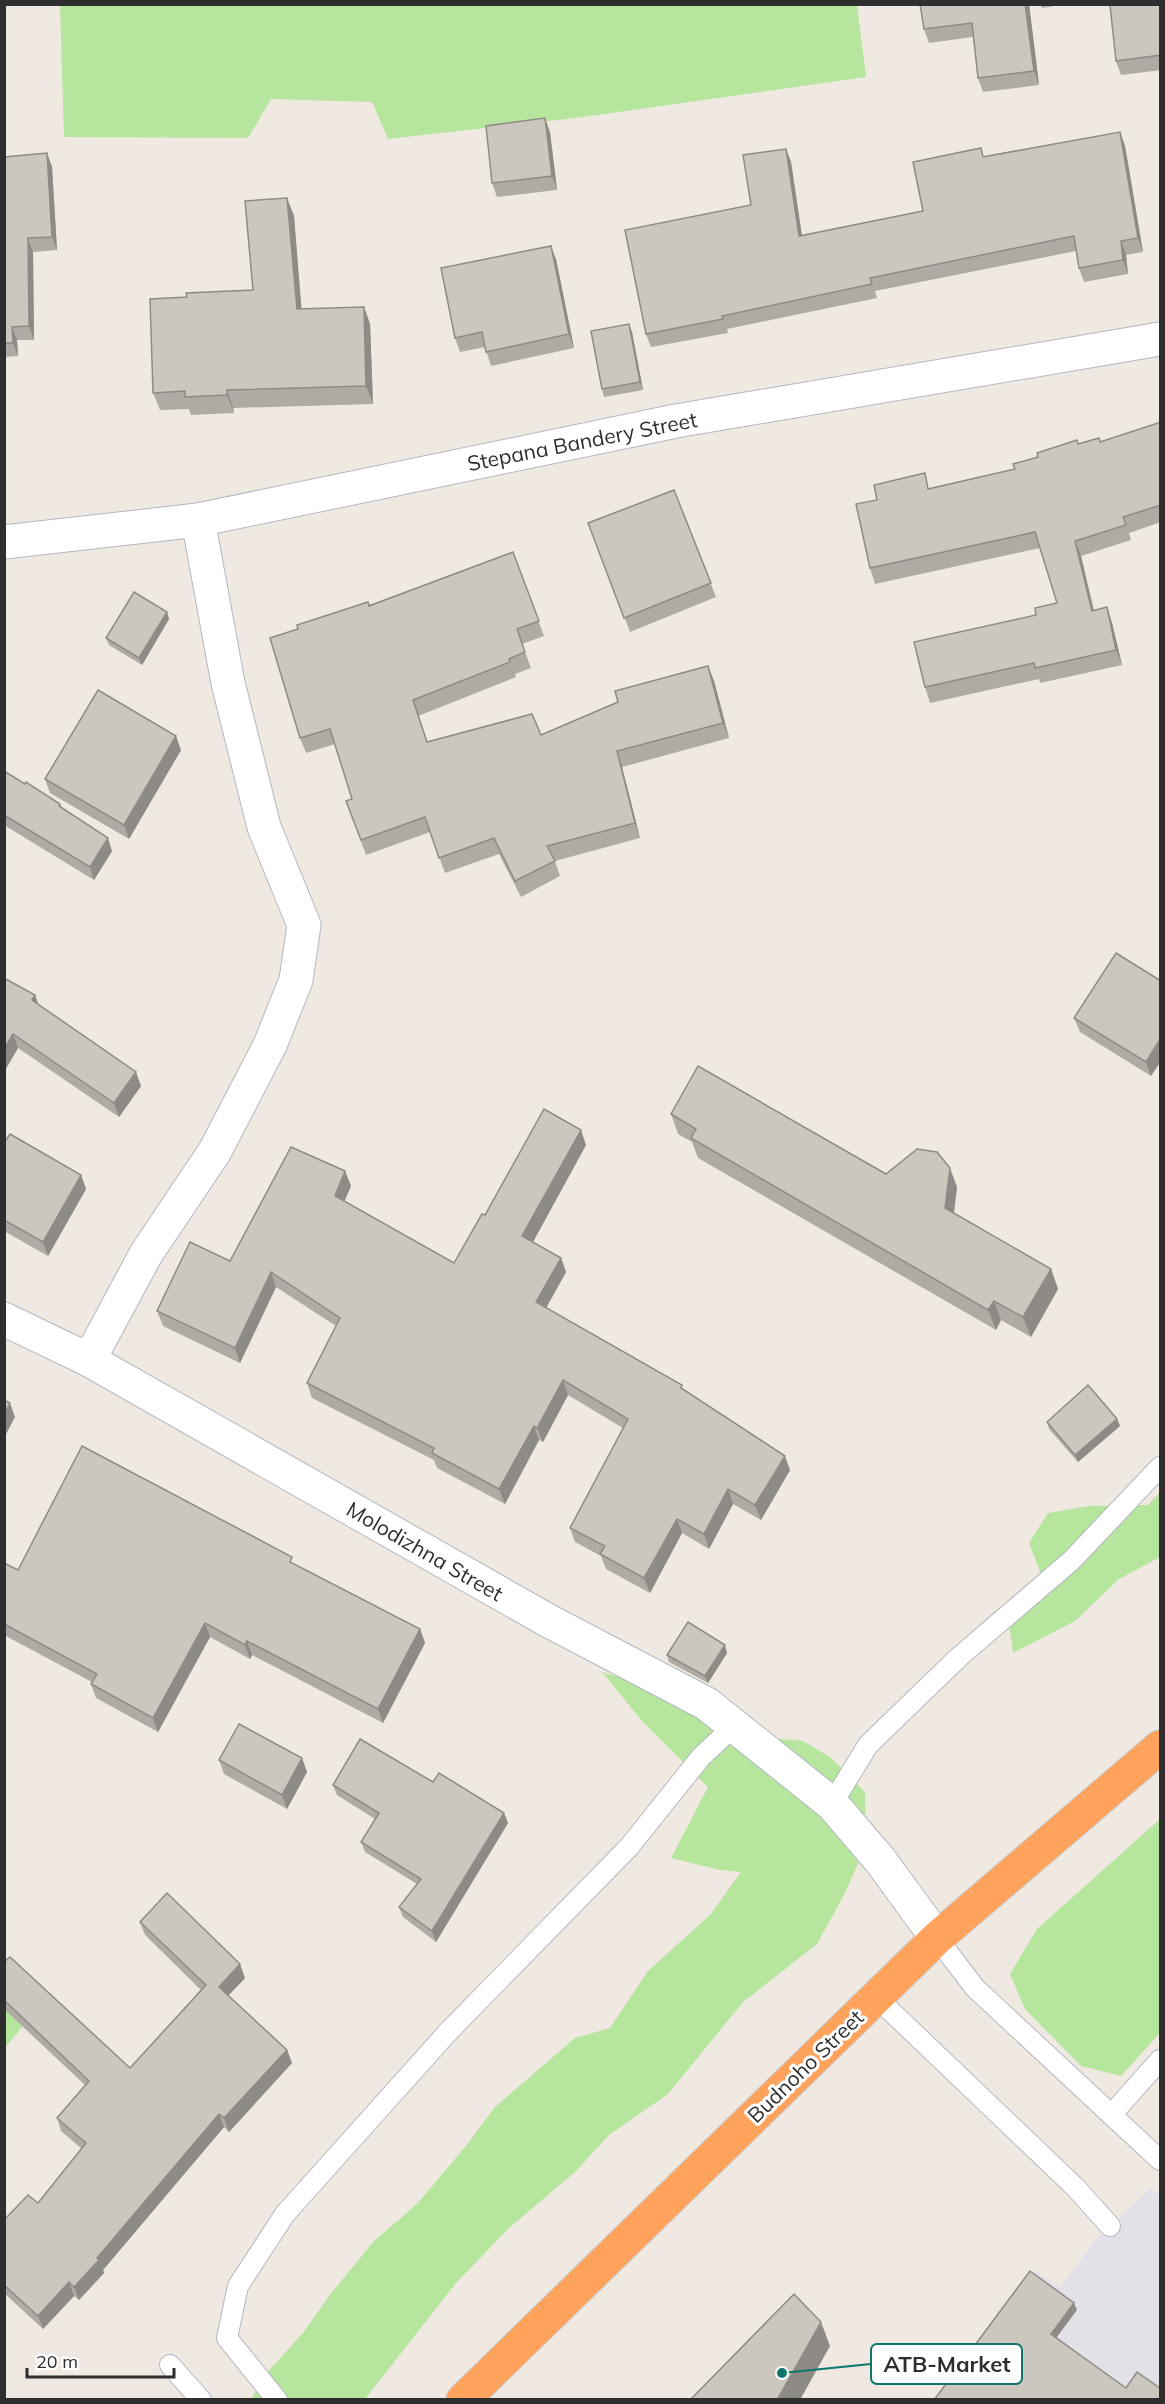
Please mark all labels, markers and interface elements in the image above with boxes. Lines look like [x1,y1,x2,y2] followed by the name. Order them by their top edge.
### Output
[465,406,699,476] street label: Stepana Bandery Street
[342,1496,508,1606] street label: Molodizhna Street
[742,2004,868,2128] street label: Budnoho Street
[27,2341,174,2379] scale bar
[871,2344,1022,2384] callout: ATB-Market
[36,2350,78,2373] text: 20 m
[884,2350,1010,2378] text: ATB-Market

